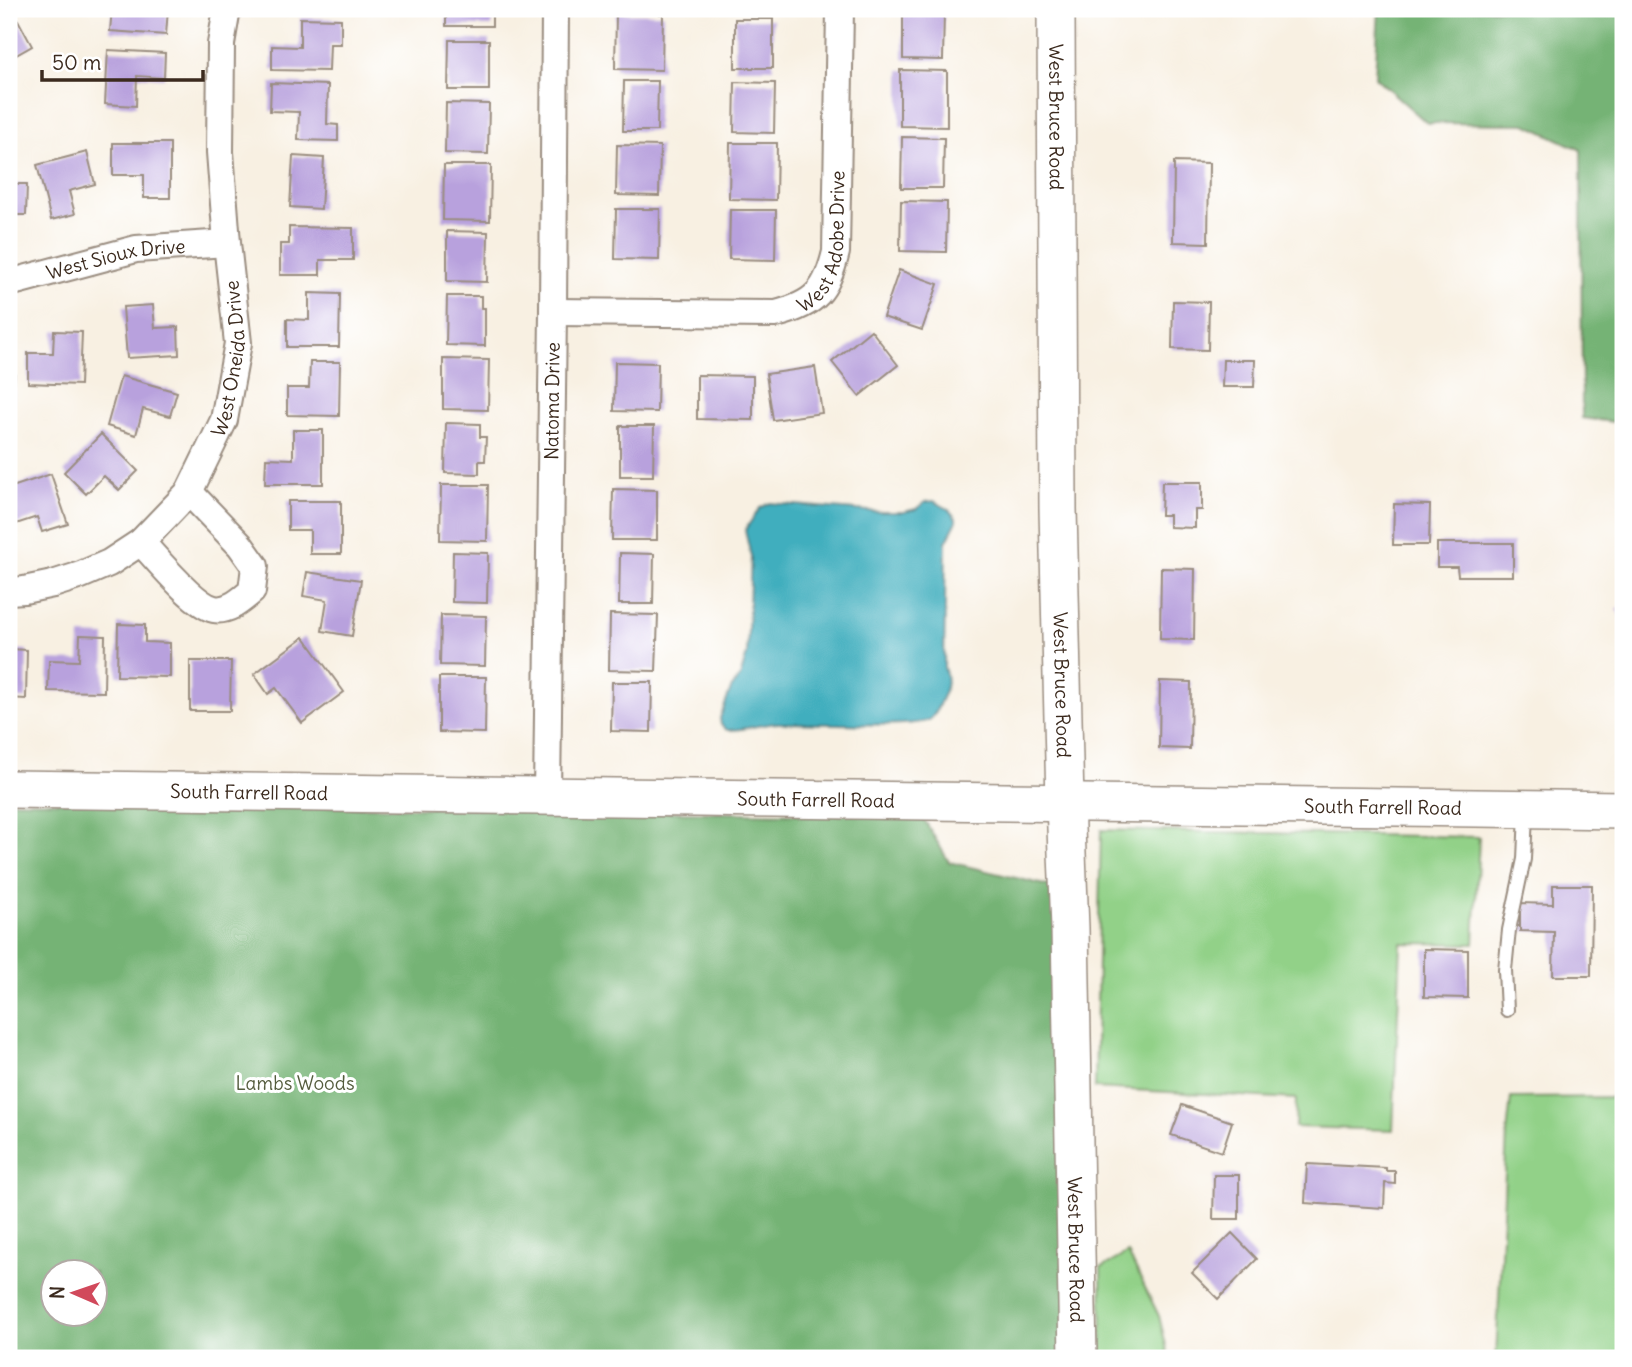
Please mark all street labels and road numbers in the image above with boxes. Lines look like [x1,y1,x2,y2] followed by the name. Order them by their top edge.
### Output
[1044,44,1069,190] street label: West Bruce Road
[793,170,849,317] street label: West Adobe Drive
[44,234,186,284] street label: West Sioux Drive
[206,279,250,441] street label: West Oneida Drive
[539,342,565,460] street label: Natoma Drive
[1048,611,1076,758] street label: West Bruce Road
[170,779,328,805] street label: South Farrell Road
[737,786,895,813] street label: South Farrell Road
[1304,794,1462,820] street label: South Farrell Road
[1063,1176,1089,1323] street label: West Bruce Road

